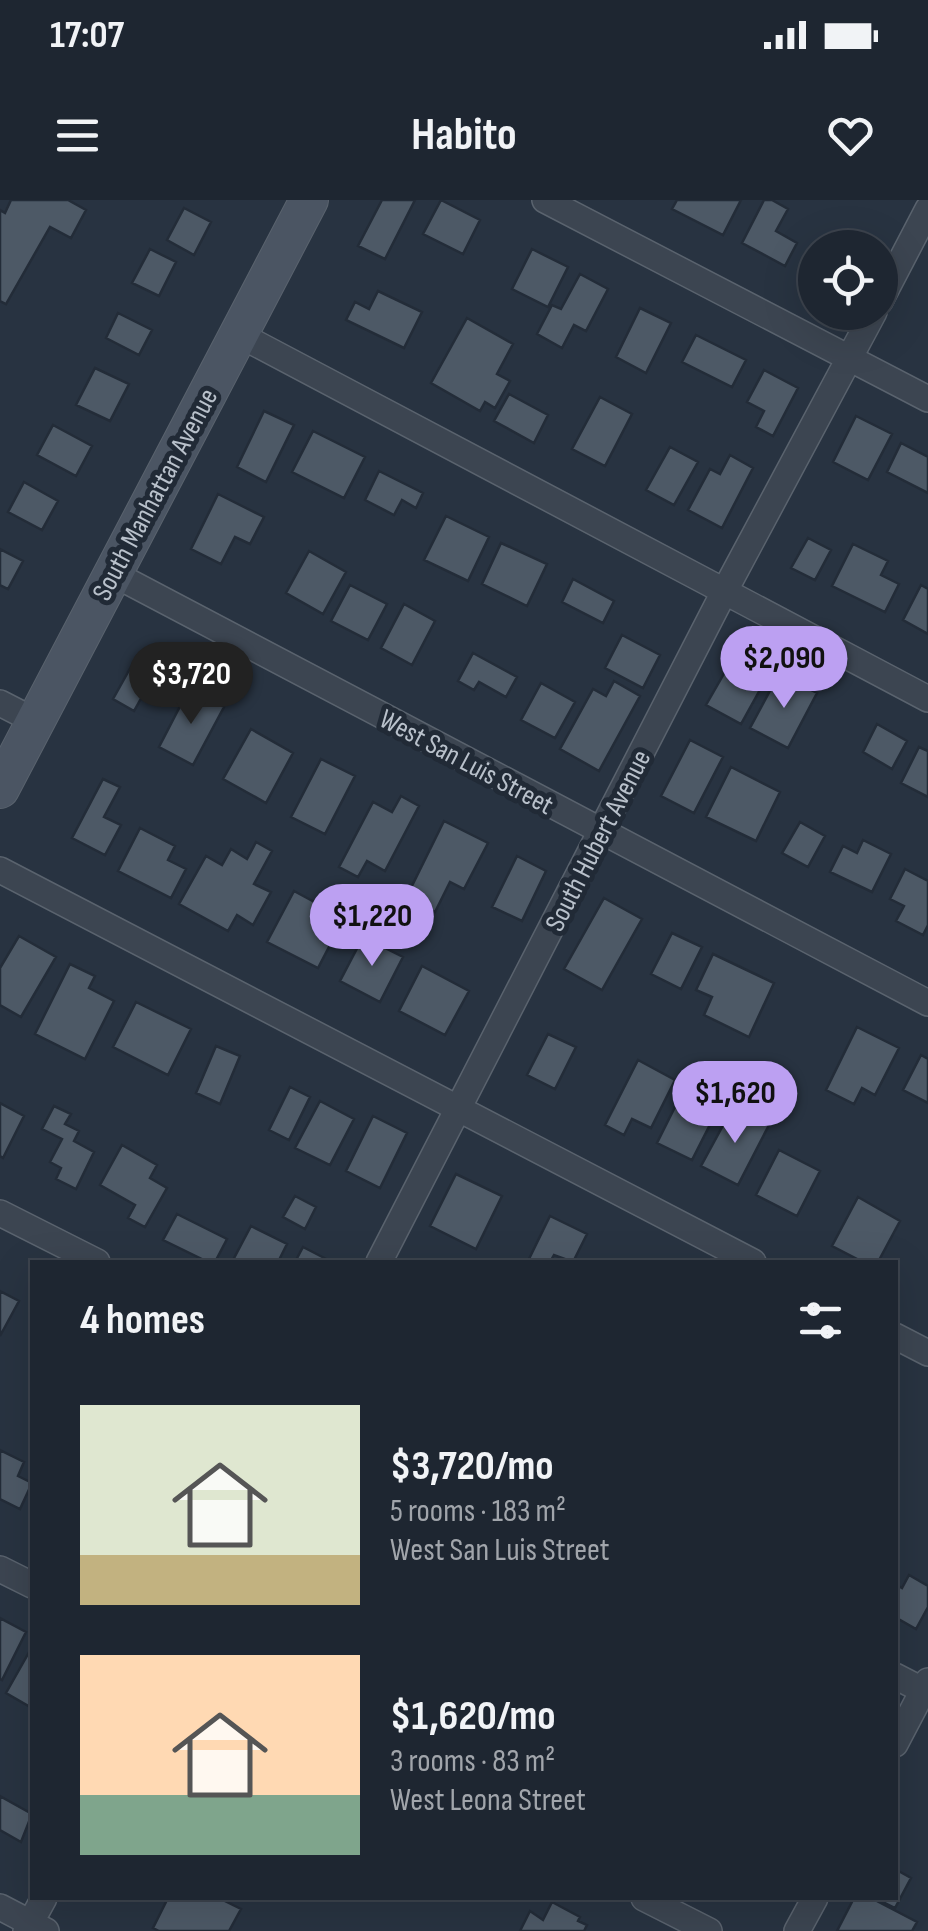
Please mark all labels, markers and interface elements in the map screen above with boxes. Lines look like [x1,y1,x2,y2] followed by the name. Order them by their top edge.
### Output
[50,13,124,58] text: 17:07
[50,108,105,163] icon: menu
[411,108,517,163] text: Habito
[823,108,878,163] icon: heart
[798,230,898,330] map controls
[798,230,898,330] button: locate
[86,383,225,606] street label: South Manhattan Avenue
[703,626,865,711] pin: $2,090
[742,639,826,678] text: $2,090
[110,642,272,727] pin: $3,720
[151,655,231,694] text: $3,720
[374,703,559,822] street label: West San Luis Street
[538,745,658,937] street label: South Hubert Avenue
[291,884,453,969] pin: $1,220
[332,897,412,936] text: $1,220
[654,1061,816,1146] pin: $1,620
[694,1074,776,1113] text: $1,620
[793,1293,848,1348] icon: filters
[80,1295,205,1346] text: 4 homes
[390,1441,554,1492] text: $3,720/mo
[160,1445,280,1565] icon: home
[390,1492,566,1531] text: 5 rooms · 183 m²
[390,1531,610,1570] text: West San Luis Street
[390,1691,556,1742] text: $1,620/mo
[160,1695,280,1815] icon: home
[390,1742,555,1781] text: 3 rooms · 83 m²
[390,1781,586,1820] text: West Leona Street

